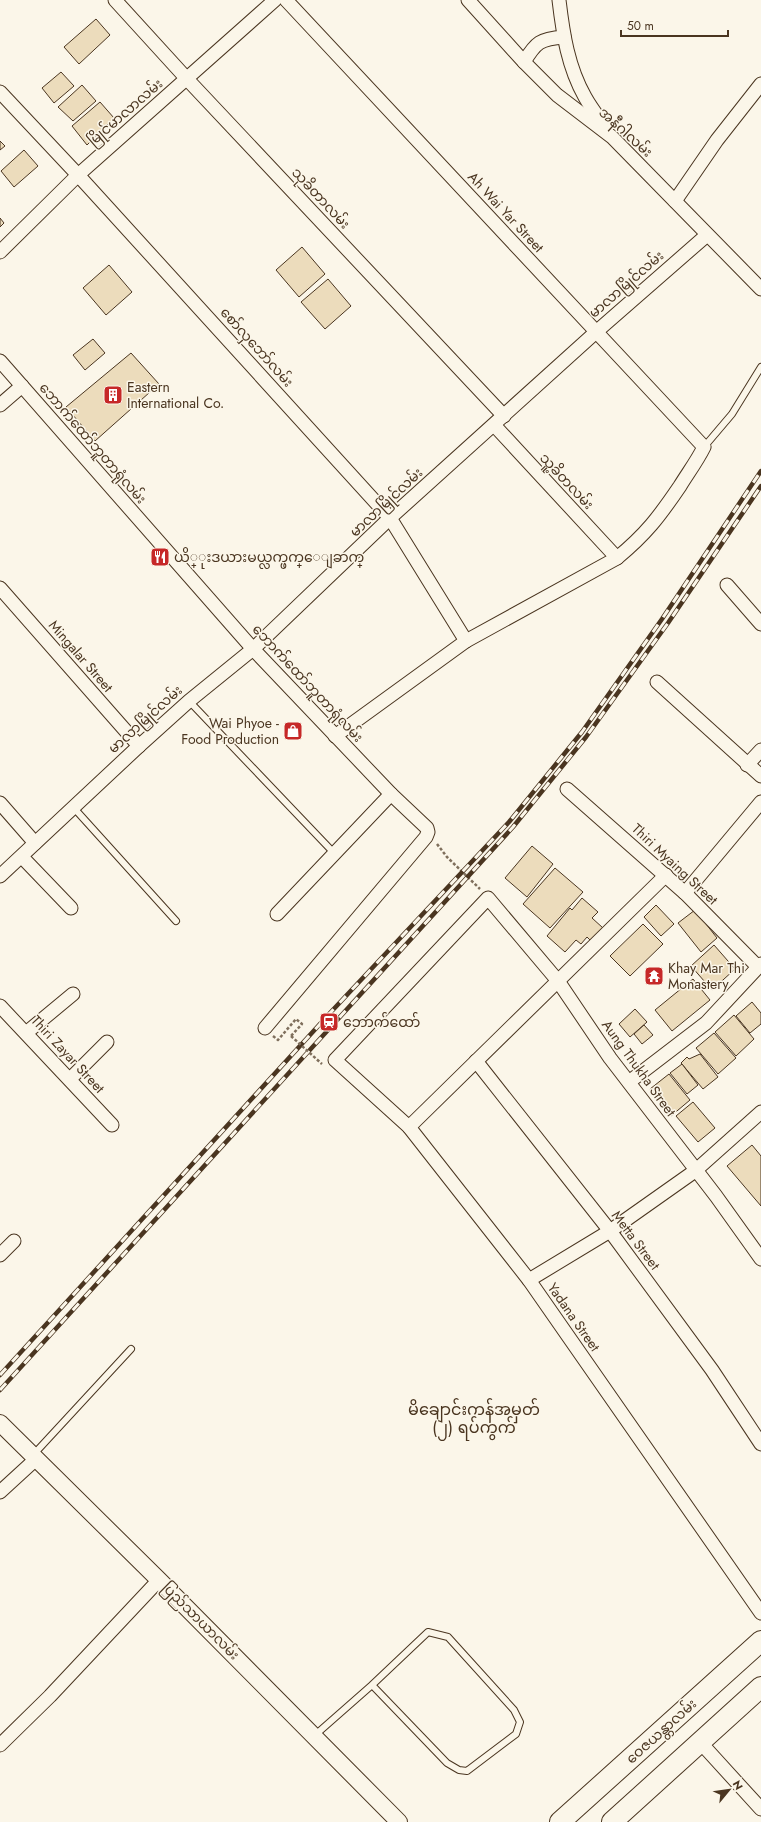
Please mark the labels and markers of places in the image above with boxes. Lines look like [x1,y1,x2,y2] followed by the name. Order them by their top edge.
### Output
[127,377,224,413] place label: Eastern International Co.
[102,384,124,406] building icon: Eastern International Co.
[149,546,171,568] restaurant icon: ယိ္ုးဒယားမယ္လက္ဖက္ေျခာက္
[174,547,364,569] place label: ယိ္ုးဒယားမယ္လက္ဖက္ေျခာက္
[181,713,279,749] place label: Wai Phyoe - Food Production
[282,720,304,742] shop icon: Wai Phyoe - Food Production
[668,958,745,994] place label: Khay Mar Thi Monastery
[643,965,665,987] temple icon: Khay Mar Thi Monastery
[318,1011,340,1033] station icon: ဘောက်ထော်
[343,1012,420,1032] place label: ဘောက်ထော်

